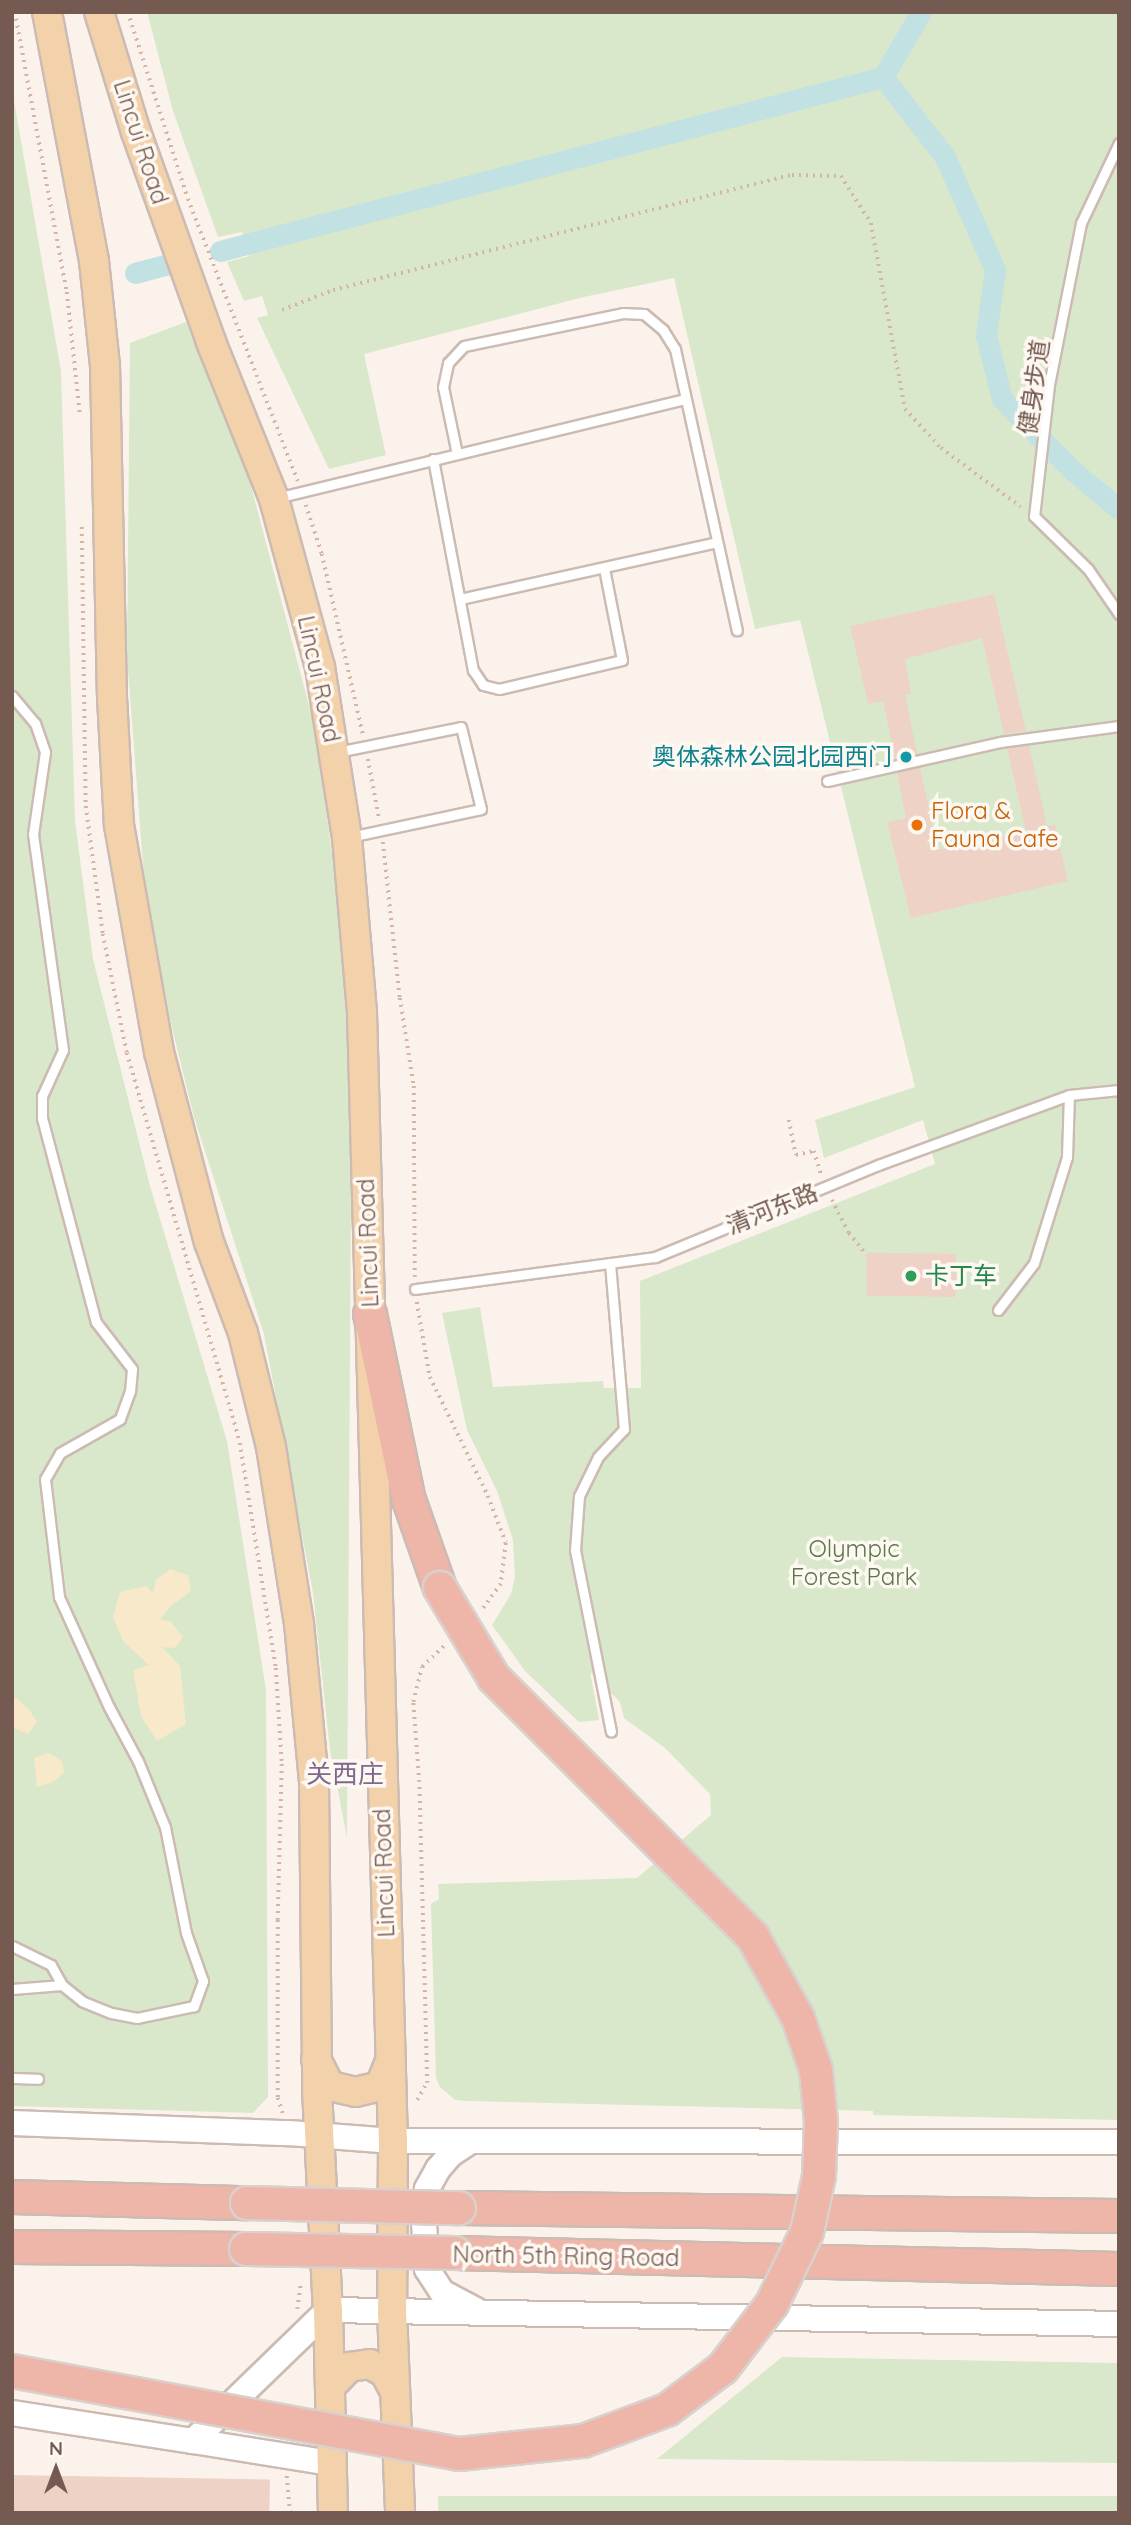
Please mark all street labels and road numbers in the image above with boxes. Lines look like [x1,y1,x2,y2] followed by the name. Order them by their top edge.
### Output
[107,76,175,208] street label: Lincui Road
[1013,337,1055,437] street label: 健身步道
[291,613,347,745] street label: Lincui Road
[351,1178,385,1308] street label: Lincui Road
[722,1178,822,1240] street label: 清河东路
[367,1808,401,1938] street label: Lincui Road
[452,2240,680,2272] street label: North 5th Ring Road

